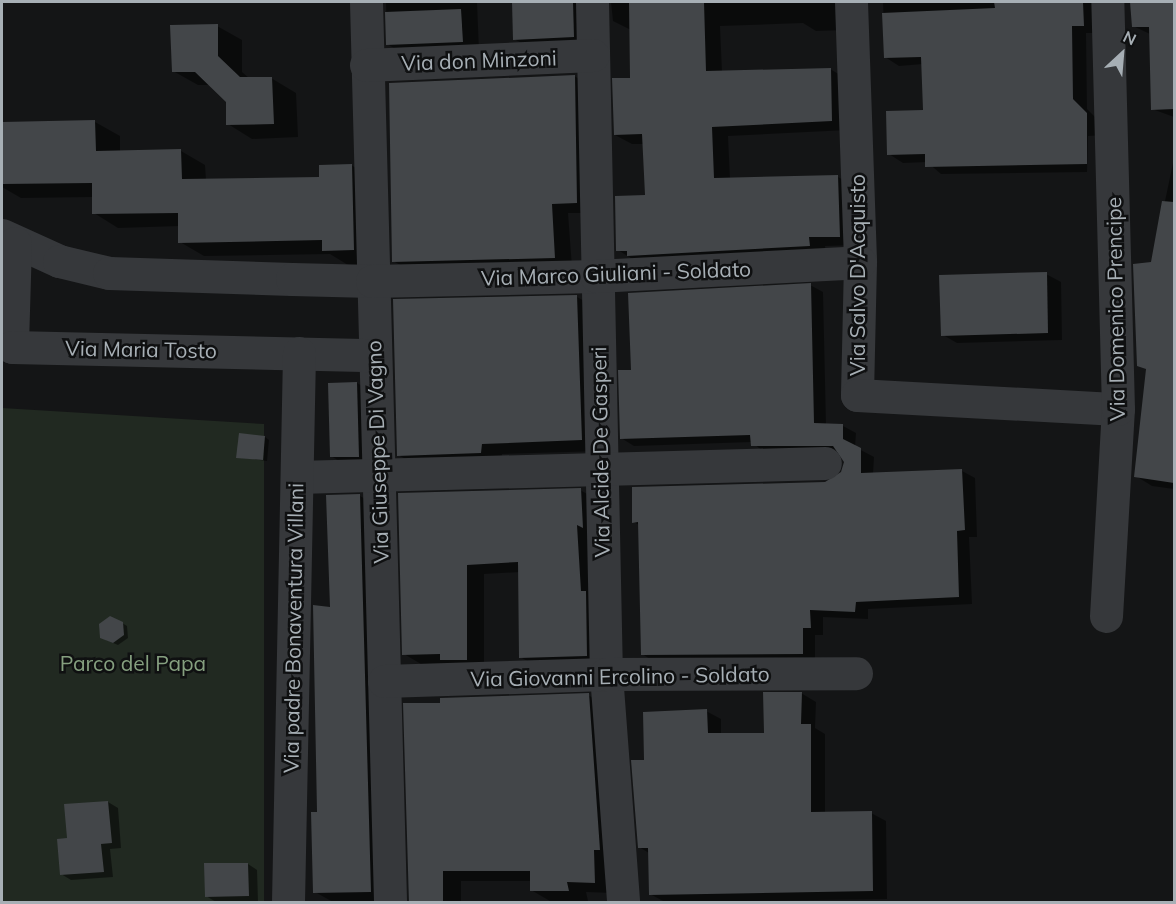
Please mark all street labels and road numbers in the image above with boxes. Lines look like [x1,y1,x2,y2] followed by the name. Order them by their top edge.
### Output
[401,45,557,75] street label: Via don Minzoni
[844,174,870,376] street label: Via Salvo D'Acquisto
[1100,197,1130,421] street label: Via Domenico Prencipe
[480,256,752,290] street label: Via Marco Giuliani - Soldato
[65,335,217,363] street label: Via Maria Tosto
[361,340,393,564] street label: Via Giuseppe Di Vagno
[586,346,614,558] street label: Via Alcide De Gasperi
[278,483,308,773] street label: Via padre Bonaventura Villani
[470,661,770,691] street label: Via Giovanni Ercolino - Soldato

